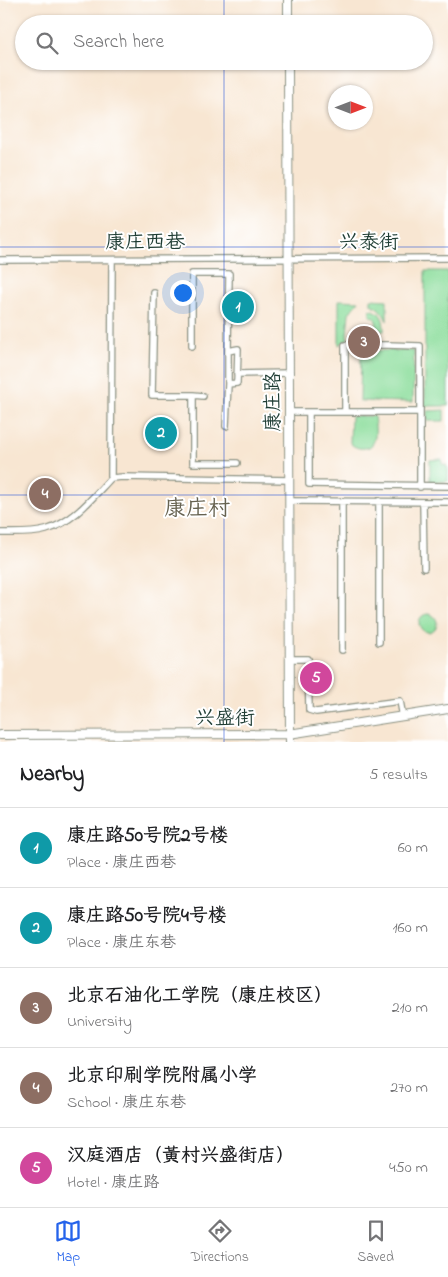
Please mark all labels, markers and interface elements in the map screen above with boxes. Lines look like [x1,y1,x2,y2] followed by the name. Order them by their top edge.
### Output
[15,15,433,70] search box
[33,29,61,57] icon: search
[73,29,164,56] text: Search here
[328,85,373,130] north arrow
[105,229,186,258] street label: 康庄西巷
[339,229,399,258] street label: 兴泰街
[170,280,196,306] your location
[222,288,254,326] pin: 1
[348,323,380,361] pin: 3
[260,371,289,432] street label: 康庄路
[145,414,177,452] pin: 2
[29,475,61,513] pin: 4
[164,494,230,526] district label: 康庄村
[300,659,332,697] pin: 5
[195,705,255,734] street label: 兴盛街
[20,760,84,790] text: Nearby
[369,763,428,787] text: 5 results
[67,823,229,850] text: 康庄路50号院2号楼
[33,836,39,860] text: 1
[398,836,428,860] text: 60 m
[67,851,176,875] text: Place · 康庄西巷
[67,903,227,930] text: 康庄路50号院4号楼
[32,916,40,940] text: 2
[393,916,428,940] text: 160 m
[67,931,176,955] text: Place · 康庄东巷
[67,983,333,1010] text: 北京石油化工学院（康庄校区）
[33,996,39,1020] text: 3
[392,996,428,1020] text: 210 m
[67,1010,132,1034] text: University
[67,1063,257,1090] text: 北京印刷学院附属小学
[33,1076,39,1100] text: 4
[390,1076,428,1100] text: 270 m
[67,1091,186,1115] text: School · 康庄东巷
[67,1143,295,1170] text: 汉庭酒店（黄村兴盛街店）
[31,1156,41,1180] text: 5
[389,1156,428,1180] text: 450 m
[67,1171,159,1195] text: Hotel · 康庄路
[54,1217,82,1268] tab: Map
[191,1217,249,1268] tab: Directions
[357,1217,394,1268] tab: Saved

